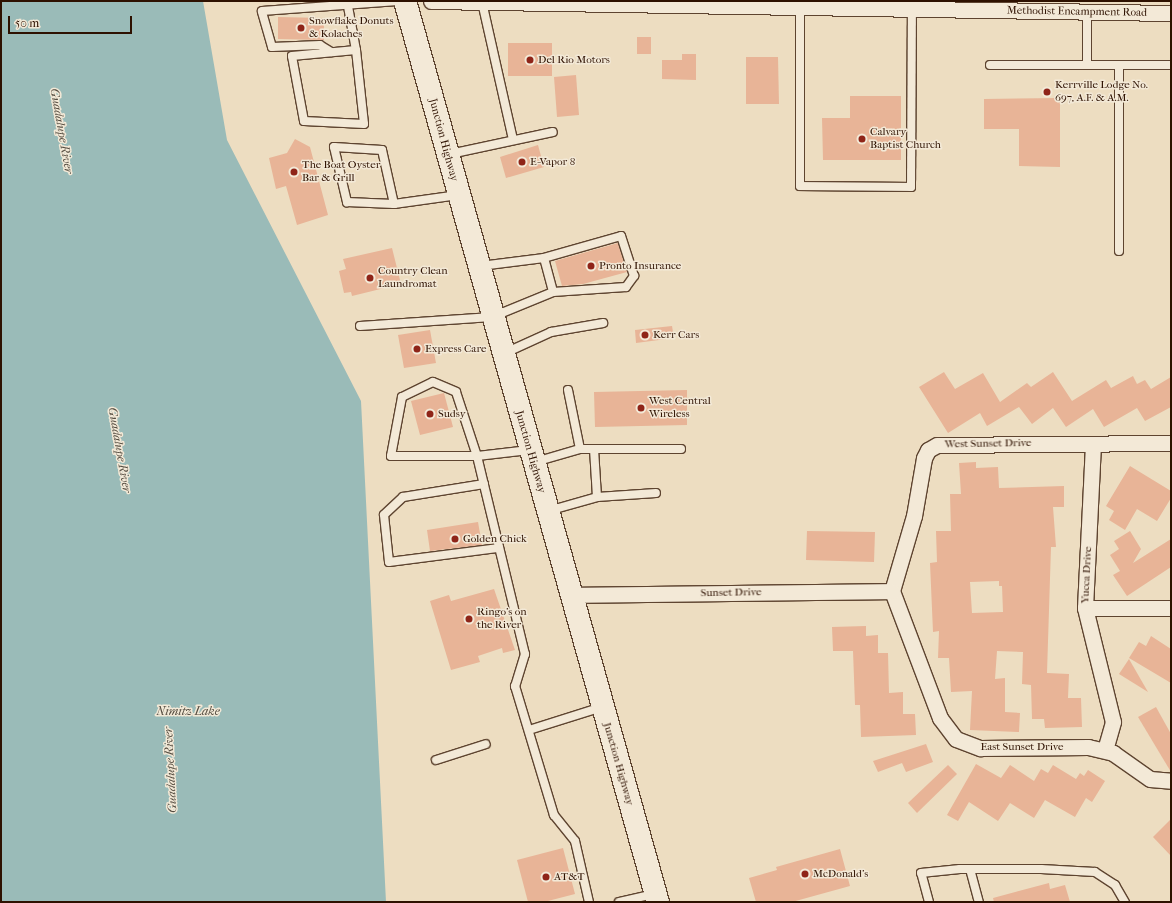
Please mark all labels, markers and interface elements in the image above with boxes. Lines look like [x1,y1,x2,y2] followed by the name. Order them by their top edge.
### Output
[1007,4,1147,20] street label: Methodist Encampment Road
[10,8,134,34] scale bar
[309,15,394,41] place label: Snowflake Donuts & Kolaches
[15,16,39,30] text: 50 m
[296,23,306,33] marker: Snowflake Donuts & Kolaches
[538,53,610,67] place label: Del Rio Motors
[525,55,535,65] marker: Del Rio Motors
[1055,79,1148,105] place label: Kerrville Lodge No. 697, A.F. & A.M.
[46,87,76,175] water label: Guadalupe River
[1042,87,1052,97] marker: Kerrville Lodge No. 697, A.F. & A.M.
[426,97,460,183] street label: Junction Highway
[870,126,941,152] place label: Calvary Baptist Church
[857,134,867,144] marker: Calvary Baptist Church
[530,155,575,169] place label: E-Vapor 8
[517,157,527,167] marker: E-Vapor 8
[302,159,380,185] place label: The Boat Oyster Bar & Grill
[289,167,299,177] marker: The Boat Oyster Bar & Grill
[599,259,681,273] place label: Pronto Insurance
[586,261,596,271] marker: Pronto Insurance
[378,265,448,291] place label: Country Clean Laundromat
[365,273,375,283] marker: Country Clean Laundromat
[653,328,699,342] place label: Kerr Cars
[640,330,650,340] marker: Kerr Cars
[425,342,486,356] place label: Express Care
[412,344,422,354] marker: Express Care
[649,395,711,421] place label: West Central Wireless
[636,403,646,413] marker: West Central Wireless
[104,406,134,494] water label: Guadalupe River
[438,407,466,421] place label: Sudsy
[425,409,435,419] marker: Sudsy
[512,409,548,495] street label: Junction Highway
[945,437,1031,451] street label: West Sunset Drive
[463,532,527,546] place label: Golden Chick
[450,534,460,544] marker: Golden Chick
[1079,546,1095,604] street label: Yucca Drive
[700,586,762,600] street label: Sunset Drive
[477,606,527,632] place label: Ringo's on the River
[464,614,474,624] marker: Ringo's on the River
[157,705,219,719] water label: Nimitz Lake
[600,721,636,807] street label: Junction Highway
[162,727,180,813] water label: Guadalupe River
[980,740,1064,754] street label: East Sunset Drive
[813,867,868,881] place label: McDonald's
[800,869,810,879] marker: McDonald's
[554,870,585,884] place label: AT&T
[541,872,551,882] marker: AT&T

